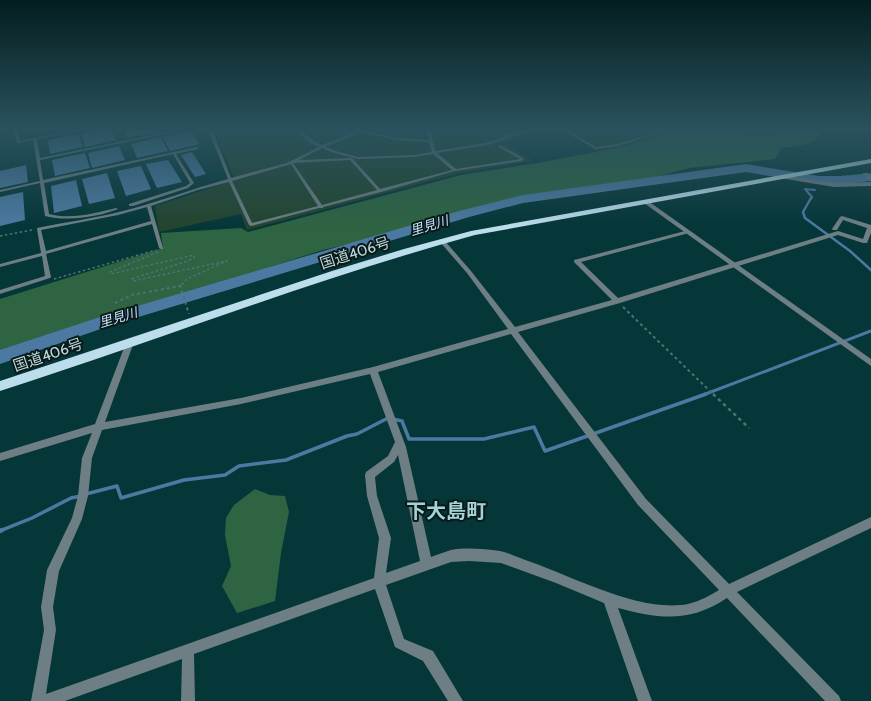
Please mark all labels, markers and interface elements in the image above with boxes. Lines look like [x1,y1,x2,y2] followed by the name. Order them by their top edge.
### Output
[408,211,452,238] water label: 里見川
[318,233,392,273] street label: 国道406号
[97,303,141,330] water label: 里見川
[11,335,85,375] street label: 国道406号
[406,499,486,523] district label: 下大島町

